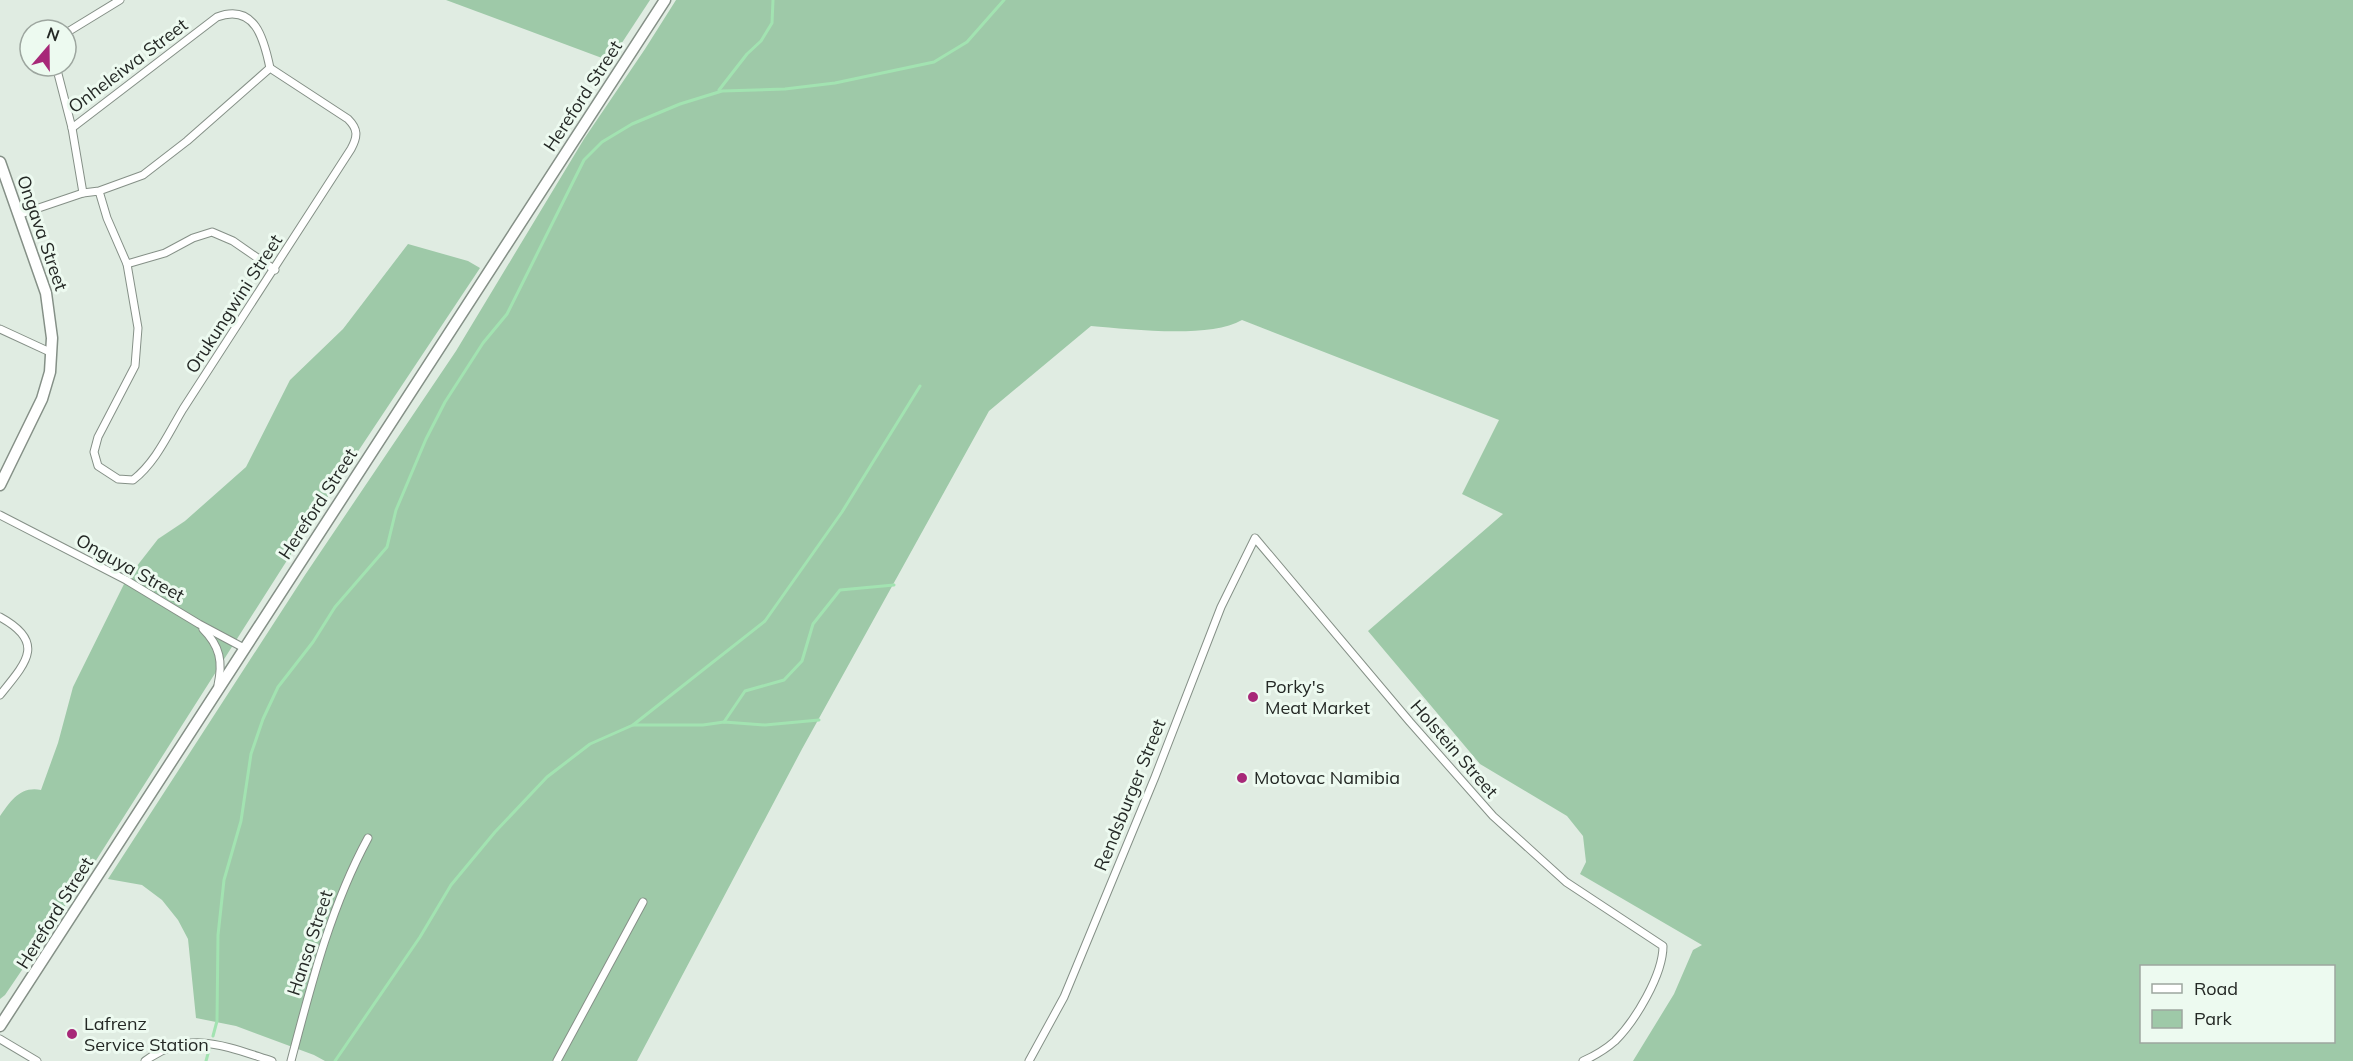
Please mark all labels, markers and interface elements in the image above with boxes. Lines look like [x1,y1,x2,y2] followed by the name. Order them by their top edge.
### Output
[63,13,192,118] street label: Onheleiwa Street
[18,18,78,78] north arrow
[44,22,62,45] text: N
[538,36,627,155] street label: Hereford Street
[12,172,73,294] street label: Ongava Street
[180,230,287,378] street label: Orukungwini Street
[273,444,362,563] street label: Hereford Street
[72,528,188,607] street label: Onguya Street
[1265,675,1370,719] place label: Porky's Meat Market
[1246,690,1260,704] marker: Porky's Meat Market
[1406,695,1503,802] street label: Holstein Street
[1089,716,1170,874] street label: Rendsburger Street
[1254,766,1400,789] place label: Motovac Namibia
[1235,771,1249,785] marker: Motovac Namibia
[11,853,98,973] street label: Hereford Street
[282,887,337,998] street label: Hansa Street
[2140,965,2335,1043] legend
[2194,977,2238,1000] text: Road
[2194,1007,2233,1030] text: Park
[84,1012,209,1056] place label: Lafrenz Service Station
[65,1027,79,1041] marker: Lafrenz Service Station

